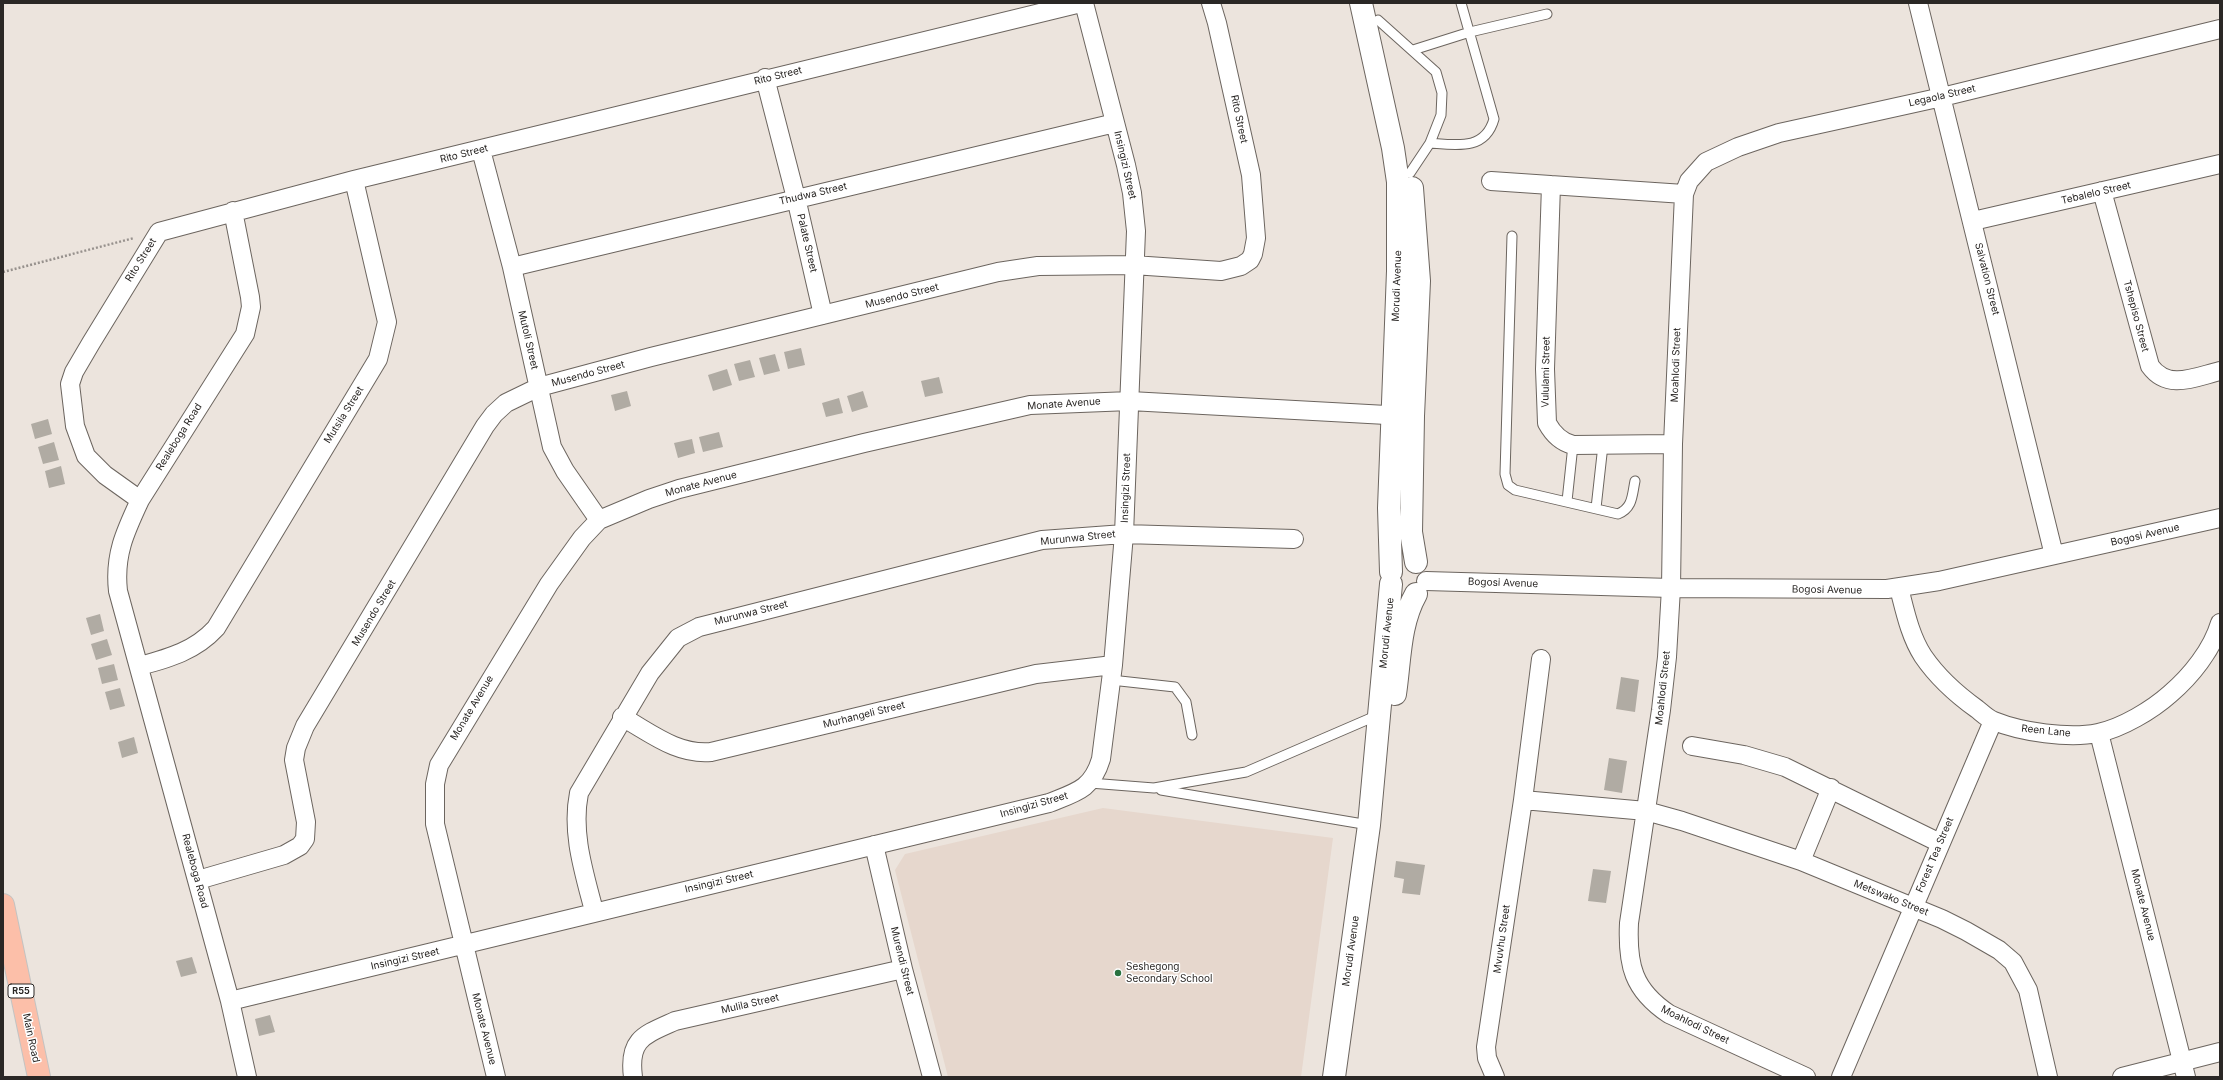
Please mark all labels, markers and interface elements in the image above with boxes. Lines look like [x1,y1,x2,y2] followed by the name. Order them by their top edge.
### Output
[753,64,803,88] street label: Rito Street
[1907,82,1977,110] street label: Legaola Street
[1228,94,1250,144] street label: Rito Street
[1111,130,1139,200] street label: Insingizi Street
[439,142,489,166] street label: Rito Street
[2060,179,2132,207] street label: Tebalelo Street
[778,180,848,208] street label: Thudwa Street
[794,212,820,274] street label: Palate Street
[123,236,159,284] street label: Rito Street
[1972,241,2002,317] street label: Salvation Street
[1390,250,1404,322] street label: Morudi Avenue
[2121,279,2151,353] street label: Tshepiso Street
[864,281,940,311] street label: Musendo Street
[515,309,541,371] street label: Mutoli Street
[1669,327,1683,403] street label: Moahlodi Street
[1539,336,1553,408] street label: Vululami Street
[550,358,626,390] street label: Musendo Street
[322,384,366,446] street label: Mutsila Street
[1027,395,1101,413] street label: Monate Avenue
[154,401,204,473] street label: Realeboga Road
[1119,453,1133,523] street label: Insingizi Street
[664,469,738,499] street label: Monate Avenue
[2109,521,2181,549] street label: Bogosi Avenue
[1040,528,1116,548] street label: Murunwa Street
[1468,576,1538,590] street label: Bogosi Avenue
[350,578,398,648] street label: Musendo Street
[1792,583,1862,597] street label: Bogosi Avenue
[1377,597,1397,669] street label: Morudi Avenue
[713,598,789,628] street label: Murunwa Street
[1653,650,1673,726] street label: Moahlodi Street
[448,673,496,743] street label: Monate Avenue
[822,699,906,731] street label: Murhangeli Street
[2021,722,2071,740] street label: Reen Lane
[999,790,1069,820] street label: Insingizi Street
[1914,816,1956,894] street label: Forest Tea Street
[179,832,211,910] street label: Realeboga Road
[684,868,754,896] street label: Insingizi Street
[2128,868,2158,942] street label: Monate Avenue
[1852,878,1930,918] street label: Metswako Street
[1491,904,1513,974] street label: Mvuvhu Street
[1340,915,1362,987] street label: Morudi Avenue
[888,926,916,996] street label: Murendi Street
[370,945,440,973] street label: Insingizi Street
[1126,961,1212,984] place label: Seshegong Secondary School
[1113,968,1123,978] marker: Seshegong Secondary School
[8,984,34,998] road number: R55
[469,992,499,1066] street label: Monate Avenue
[720,992,780,1016] street label: Mulila Street
[1659,1003,1731,1047] street label: Moahlodi Street
[20,1012,42,1064] street label: Main Road

